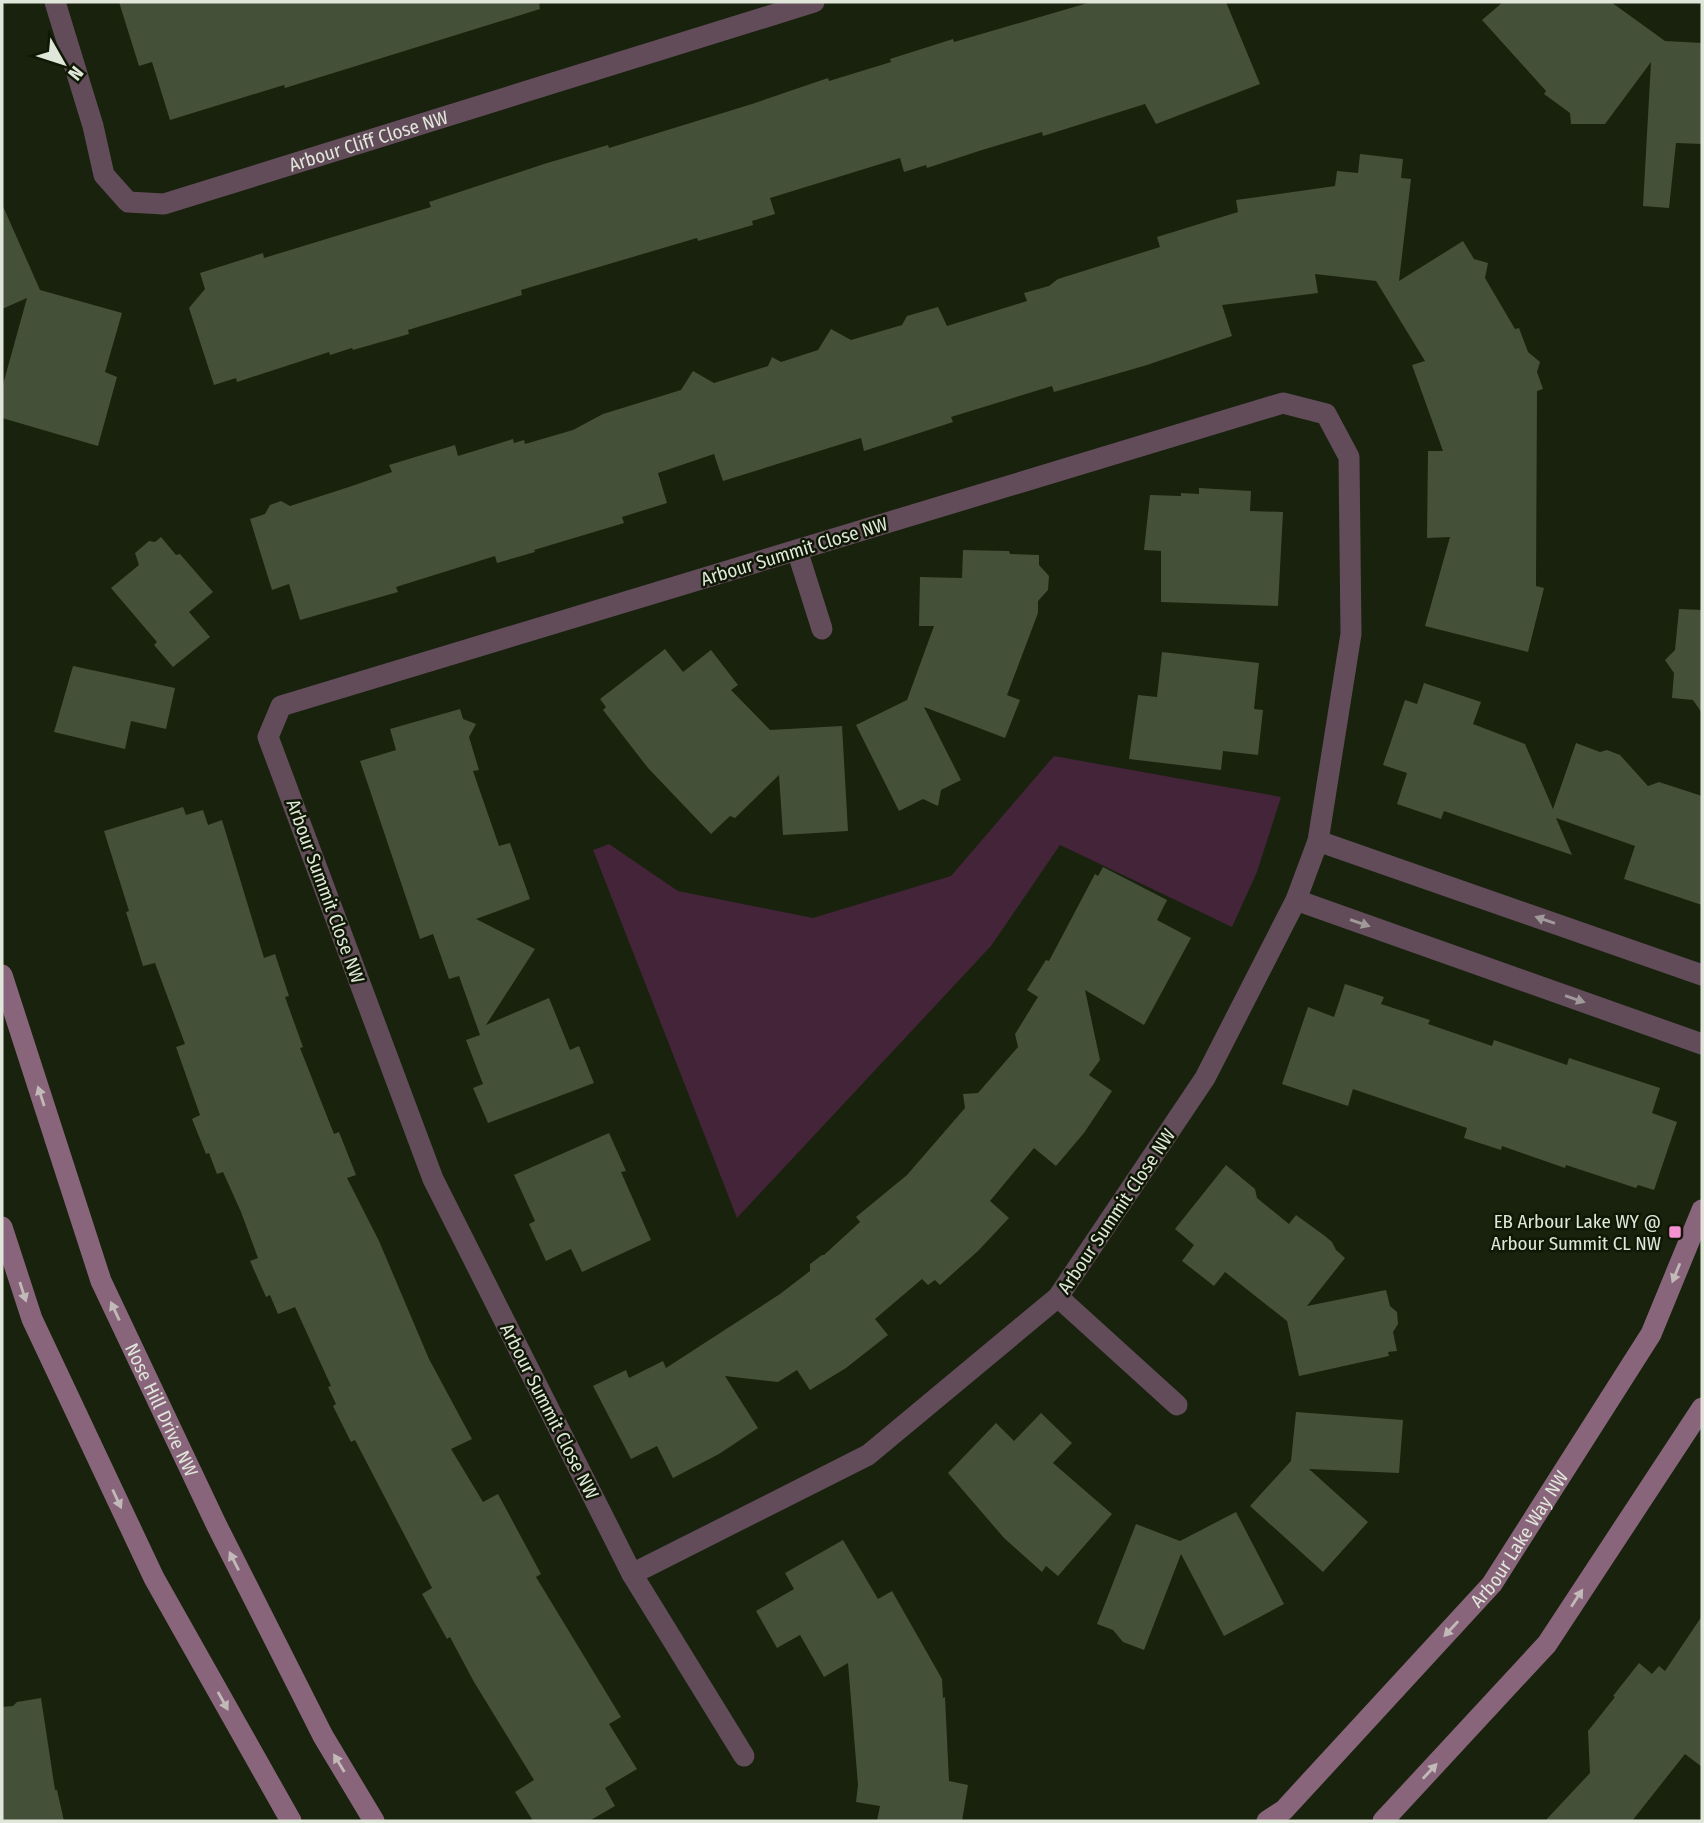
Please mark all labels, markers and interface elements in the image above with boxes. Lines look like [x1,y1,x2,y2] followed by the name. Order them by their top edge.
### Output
[28,28,98,98] north arrow
[63,62,88,85] text: N
[286,105,451,177] street label: Arbour Cliff Close NW
[698,512,890,591] street label: Arbour Summit Close NW
[282,796,369,986] street label: Arbour Summit Close NW
[1535,914,1556,925] one-way arrow
[1350,918,1371,929] one-way arrow
[1564,994,1585,1005] one-way arrow
[35,1085,46,1106] one-way arrow
[1053,1124,1180,1298] street label: Arbour Summit Close NW
[1491,1210,1661,1255] place label: EB Arbour Lake WY @ Arbour Summit CL NW
[1667,1224,1683,1240] marker: EB Arbour Lake WY @ Arbour Summit CL NW
[1670,1263,1682,1283] one-way arrow
[18,1282,29,1303] one-way arrow
[110,1301,121,1321] one-way arrow
[495,1320,604,1503] street label: Arbour Summit Close NW
[120,1340,203,1480] street label: Nose Hill Drive NW
[1466,1466,1573,1612] street label: Arbour Lake Way NW
[111,1489,123,1509] one-way arrow
[229,1550,241,1570] one-way arrow
[1570,1589,1583,1608] one-way arrow
[1443,1620,1459,1637] one-way arrow
[217,1691,229,1710] one-way arrow
[332,1753,345,1772] one-way arrow
[1421,1763,1437,1780] one-way arrow

